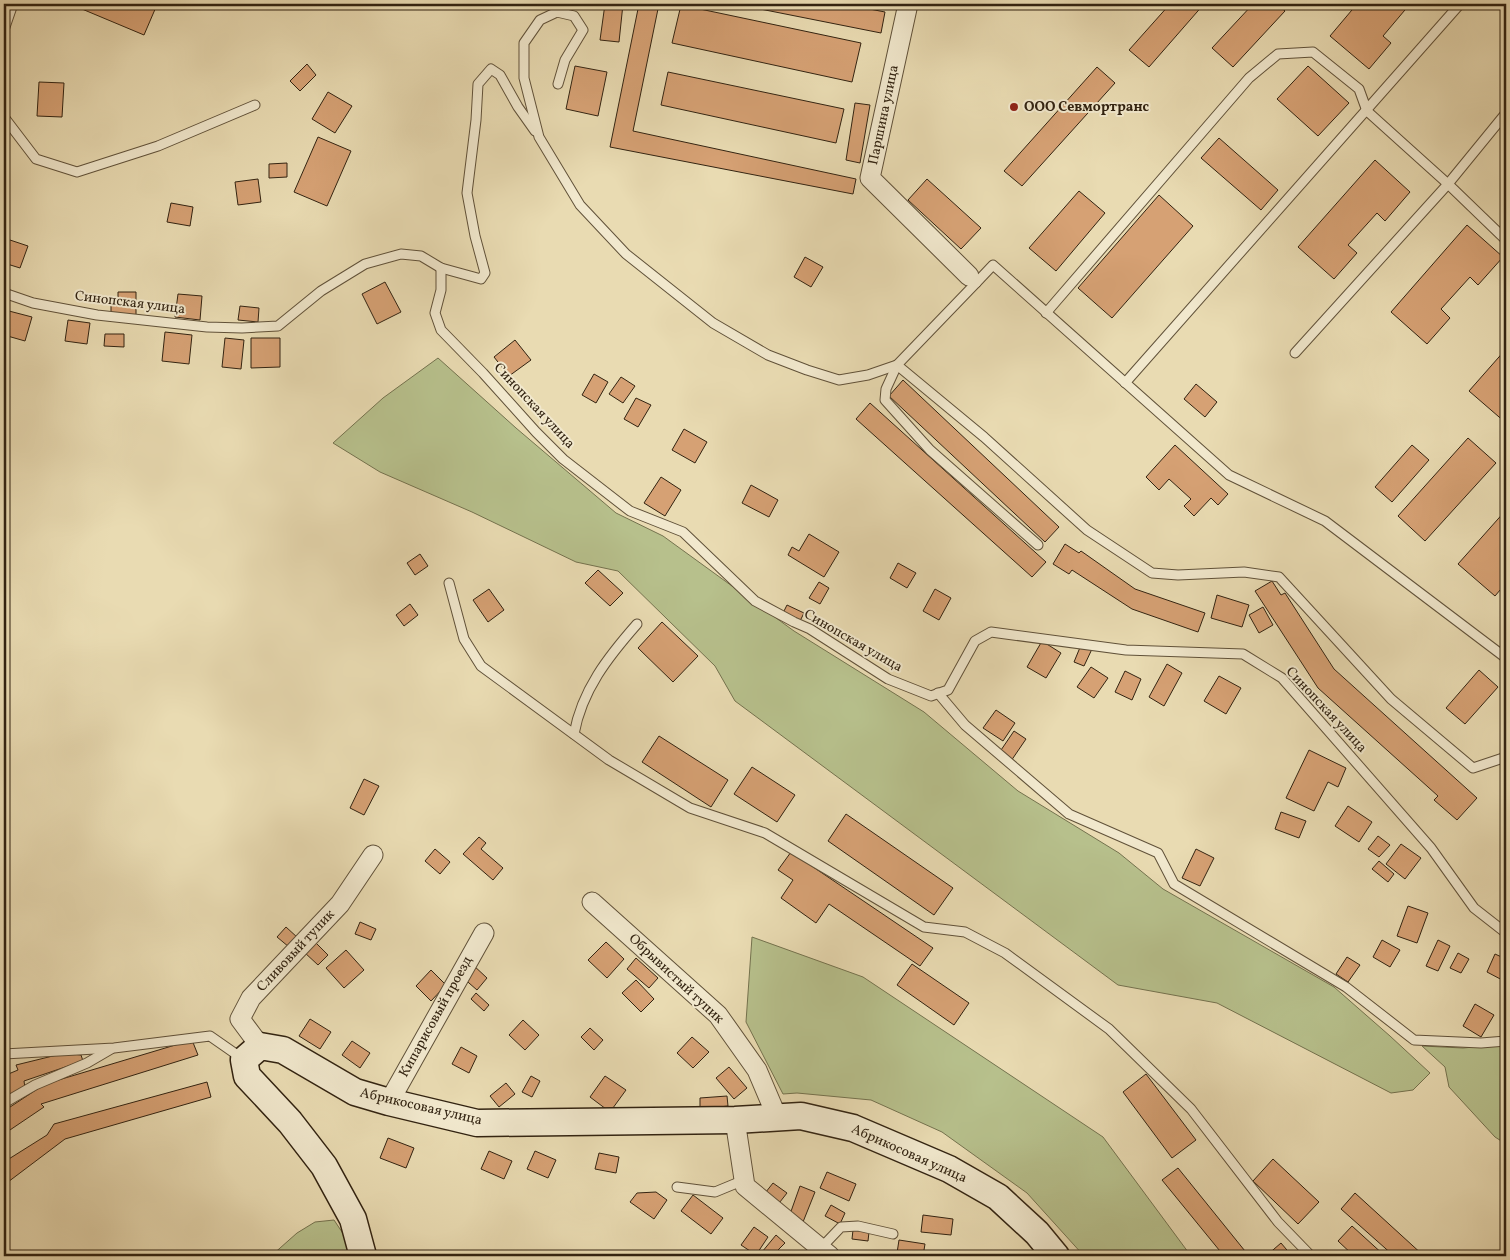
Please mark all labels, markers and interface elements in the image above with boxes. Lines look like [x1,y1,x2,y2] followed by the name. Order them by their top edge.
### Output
[864,63,904,167] street label: Паршина улица
[1024,98,1150,117] place label: ООО Севмортранс
[1008,101,1020,113] marker: ООО Севмортранс
[74,287,186,319] street label: Синопская улица
[489,359,579,453] street label: Синопская улица
[800,605,906,677] street label: Синопская улица
[1281,663,1371,757] street label: Синопская улица
[253,905,340,996] street label: Сливовый тупик
[624,930,728,1029] street label: Обрывистый тупик
[395,953,477,1081] street label: Кипарисовый проезд
[358,1084,484,1130] street label: Абрикосовая улица
[848,1120,970,1188] street label: Абрикосовая улица

